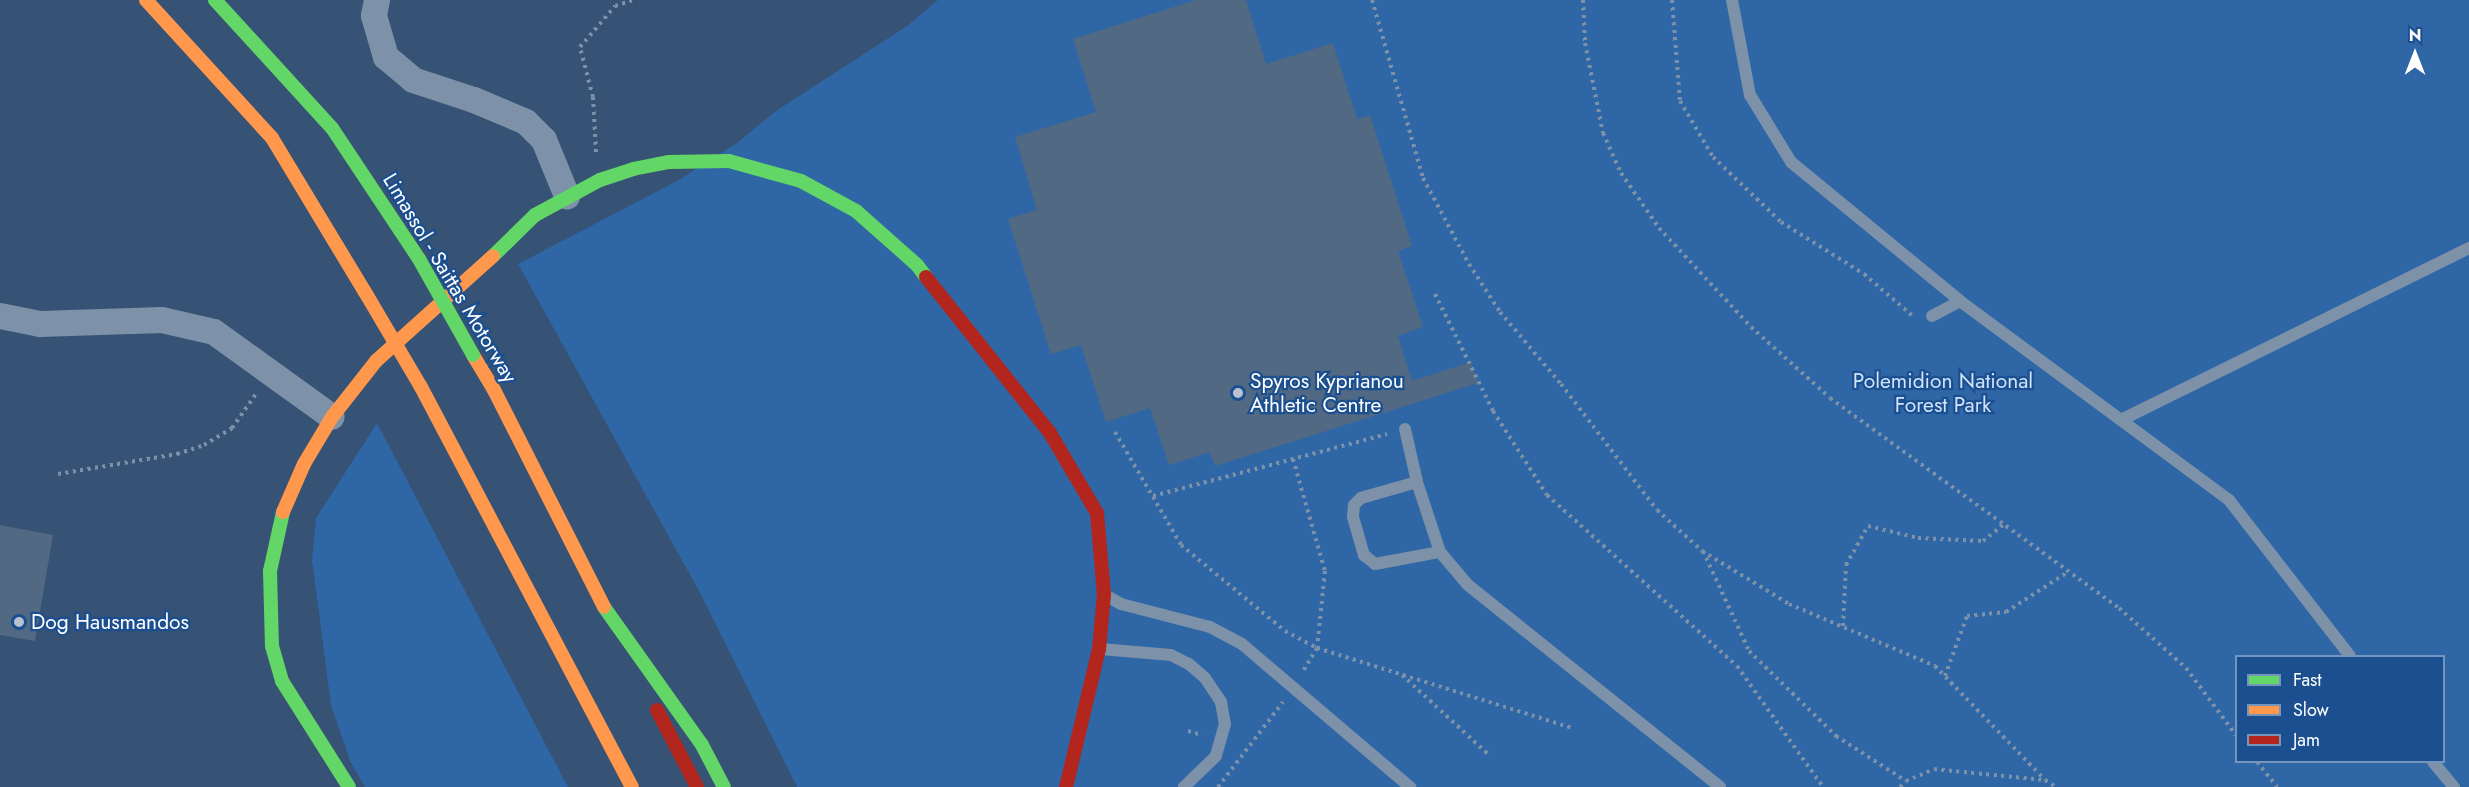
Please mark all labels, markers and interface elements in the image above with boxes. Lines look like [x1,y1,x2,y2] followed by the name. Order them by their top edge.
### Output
[2385,24,2445,84] north arrow
[2409,24,2421,47] text: N
[377,169,523,387] street label: Limassol - Saittas Motorway
[1250,368,1404,418] place label: Spyros Kyprianou Athletic Centre
[1853,368,2033,418] park label: Polemidion National Forest Park
[1231,386,1245,400] marker: Spyros Kyprianou Athletic Centre
[31,609,189,635] place label: Dog Hausmandos
[12,615,26,629] marker: Dog Hausmandos
[2235,655,2445,763] legend
[2293,667,2322,693] text: Fast
[2293,697,2329,723] text: Slow
[2293,727,2320,753] text: Jam

